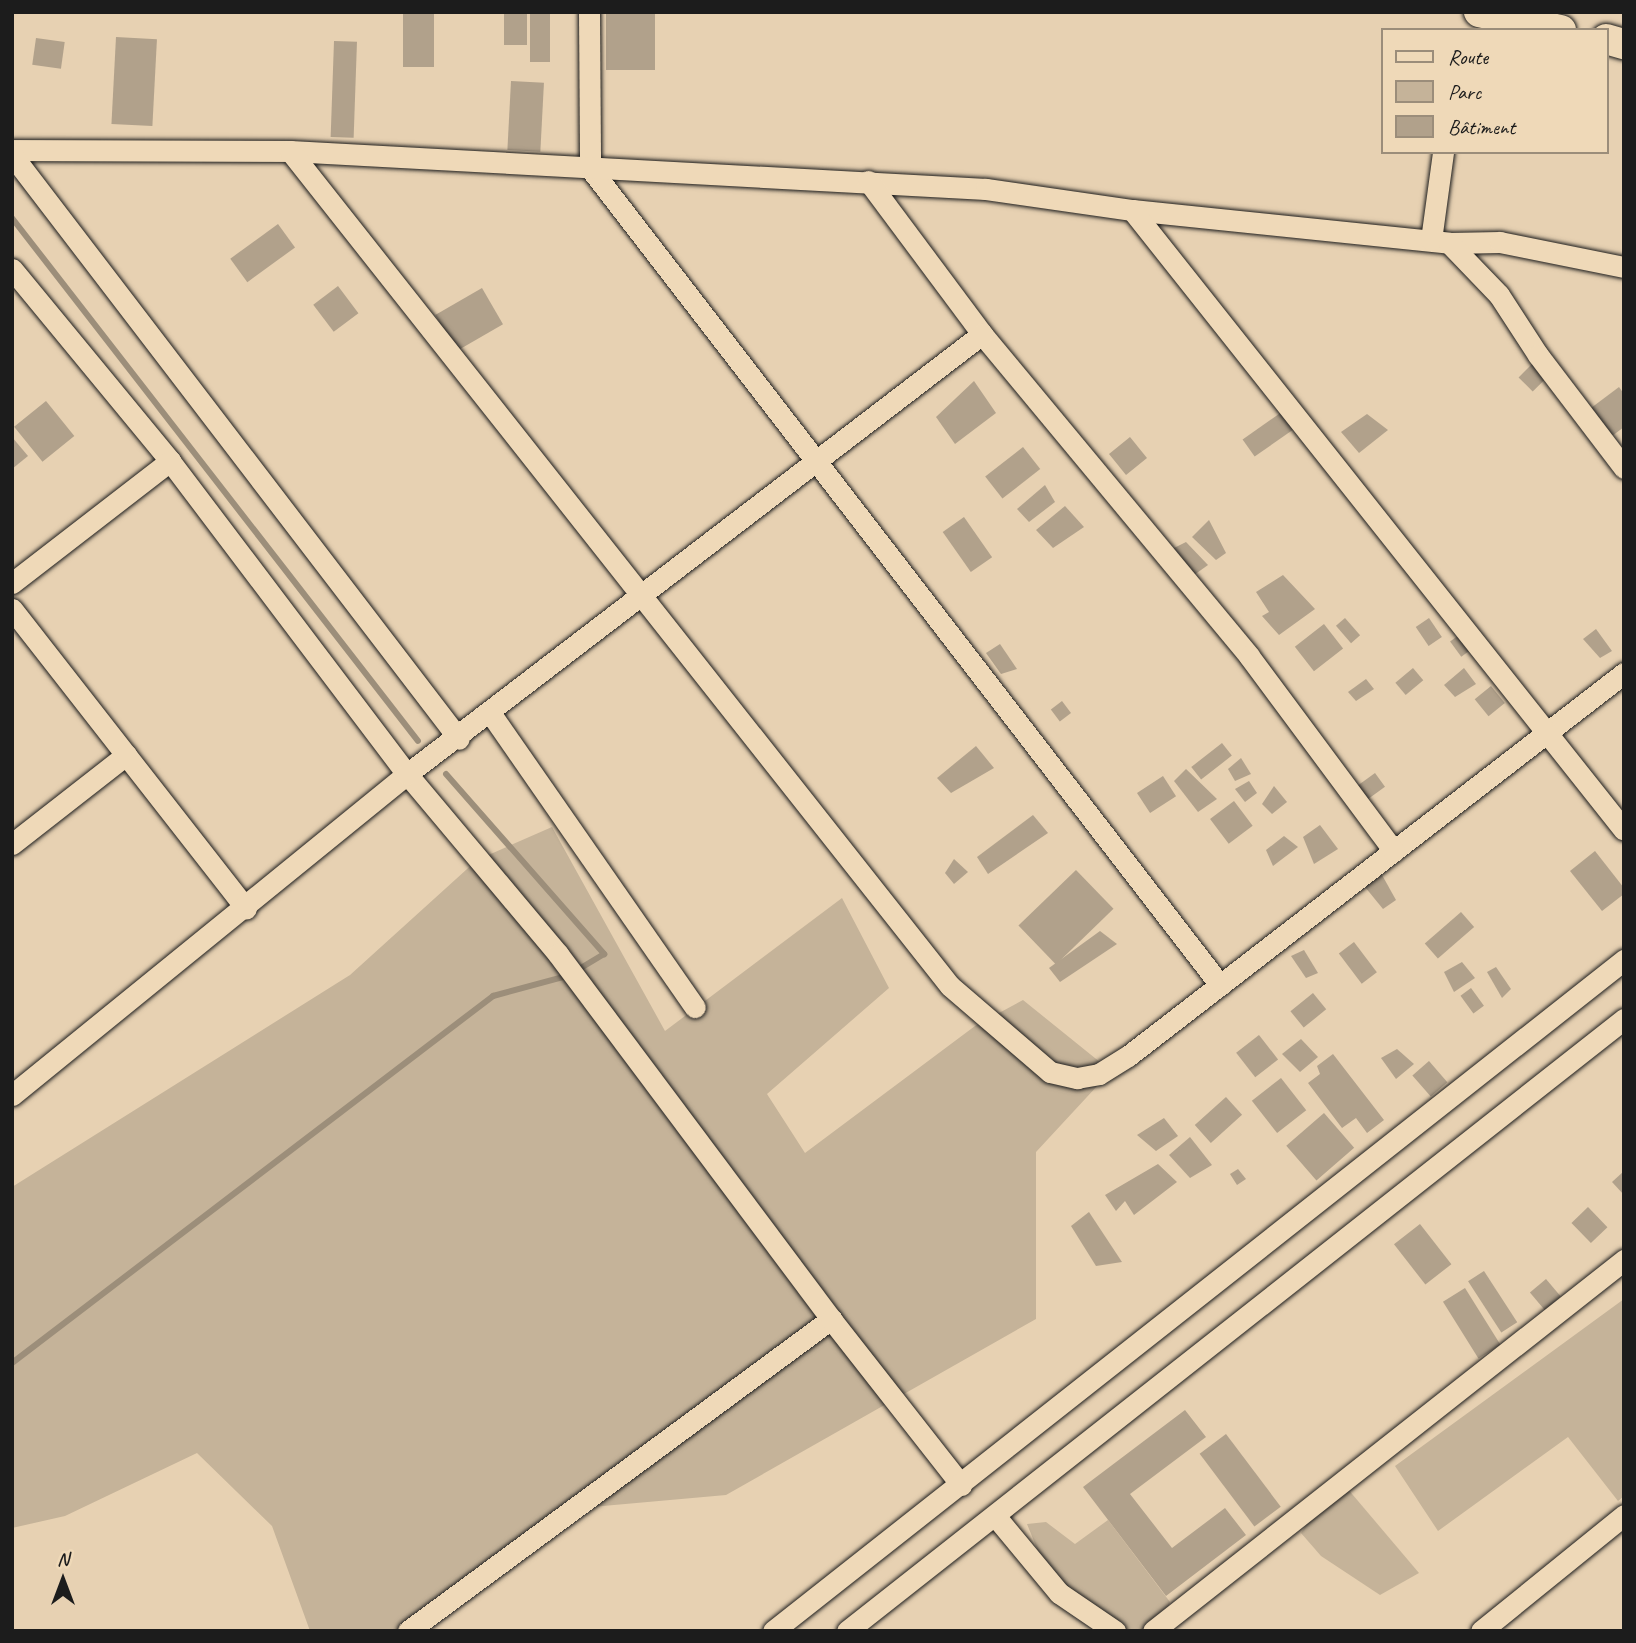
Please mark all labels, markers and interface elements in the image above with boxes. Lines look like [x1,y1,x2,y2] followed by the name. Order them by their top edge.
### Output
[1380,28,1608,154] legend
[1448,44,1488,70] text: Route
[1448,79,1481,105] text: Parc
[1448,114,1515,140] text: Bâtiment
[28,1545,98,1615] north arrow
[57,1547,69,1571] text: N

